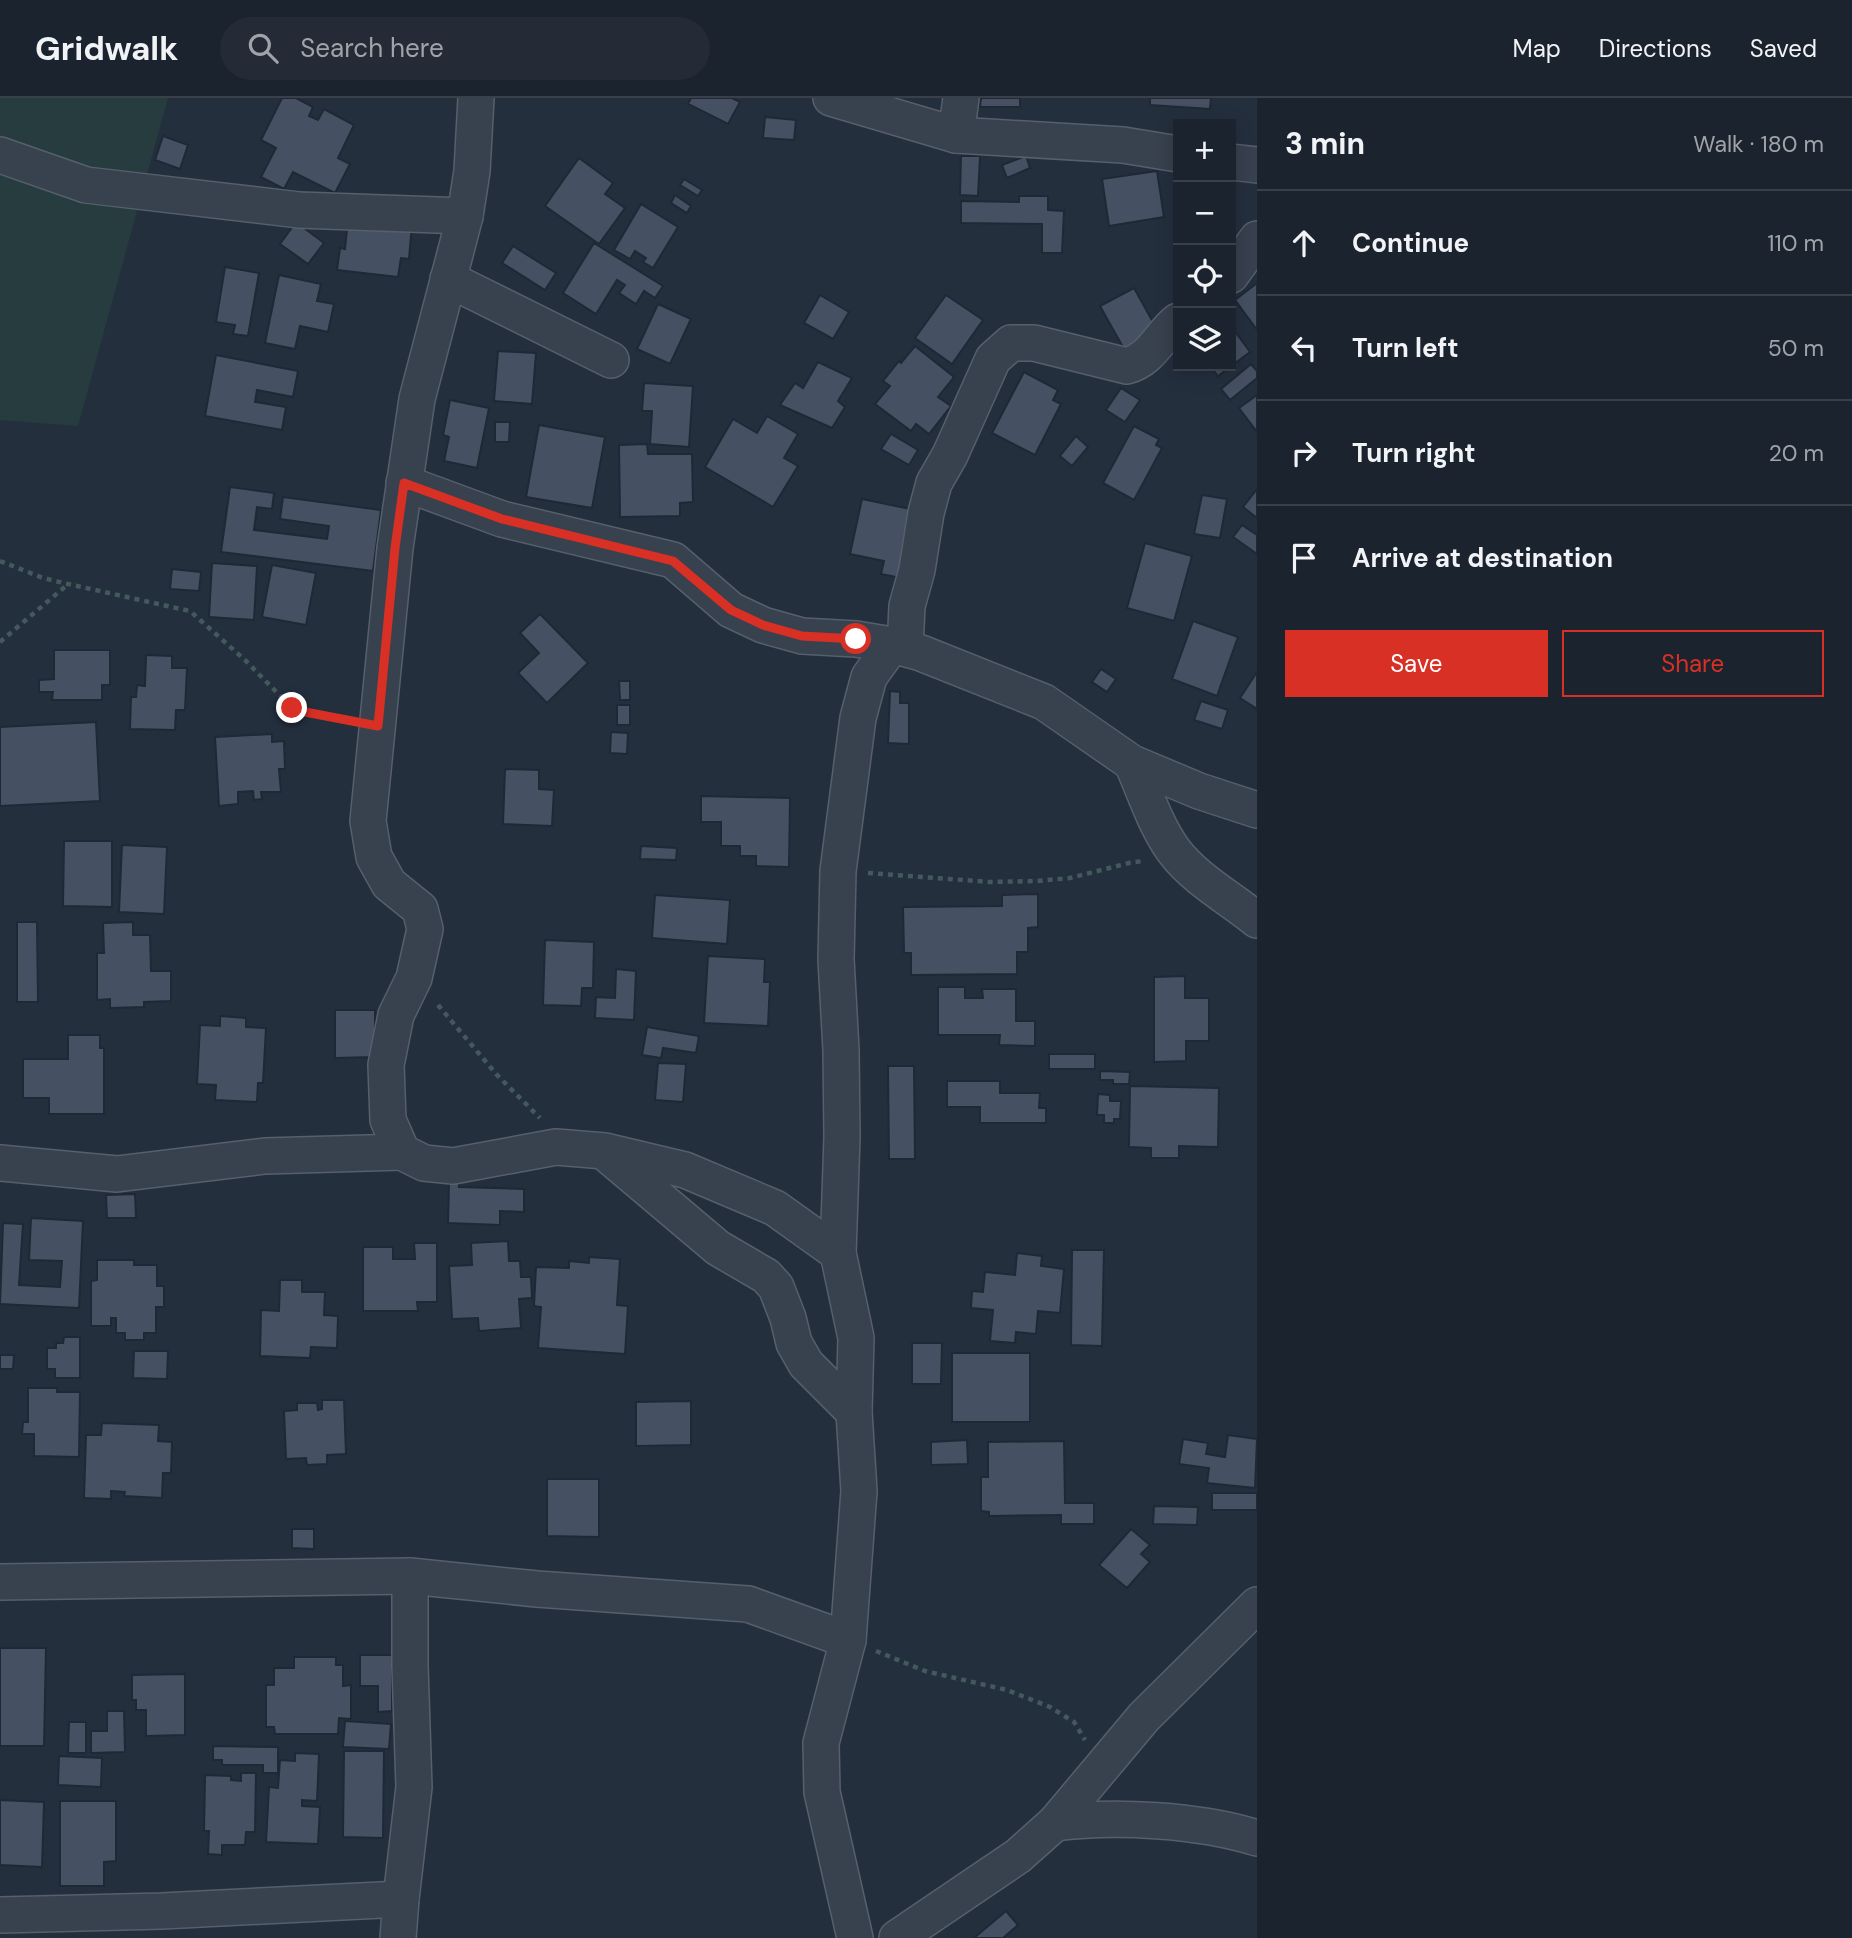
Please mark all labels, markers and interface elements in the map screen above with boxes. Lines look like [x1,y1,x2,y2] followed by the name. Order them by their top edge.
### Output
[220,17,710,80] search box
[35,27,178,70] text: Gridwalk
[244,29,282,67] icon: search
[300,31,444,65] text: Search here
[1513,33,1561,64] text: Map
[1599,33,1712,64] text: Directions
[1750,33,1817,64] text: Saved
[1173,119,1236,371] map controls
[1173,119,1236,182] button: +
[1285,124,1365,163] text: 3 min
[1693,129,1824,159] text: Walk · 180 m
[1173,182,1236,245] button: −
[1285,224,1323,262] icon: ahead
[1352,226,1469,260] text: Continue
[1767,228,1824,258] text: 110 m
[1173,245,1236,308] button: locate
[1173,308,1236,371] button: layers
[1285,329,1323,367] icon: left
[1352,331,1459,365] text: Turn left
[1768,333,1824,363] text: 50 m
[1285,434,1323,472] icon: right
[1352,436,1476,470] text: Turn right
[1769,438,1824,468] text: 20 m
[1285,539,1323,577] icon: arrive
[1352,541,1613,575] text: Arrive at destination
[840,623,871,654] route start
[1285,630,1548,697] button: Save
[1562,630,1824,697] button: Share
[276,692,307,723] route end

